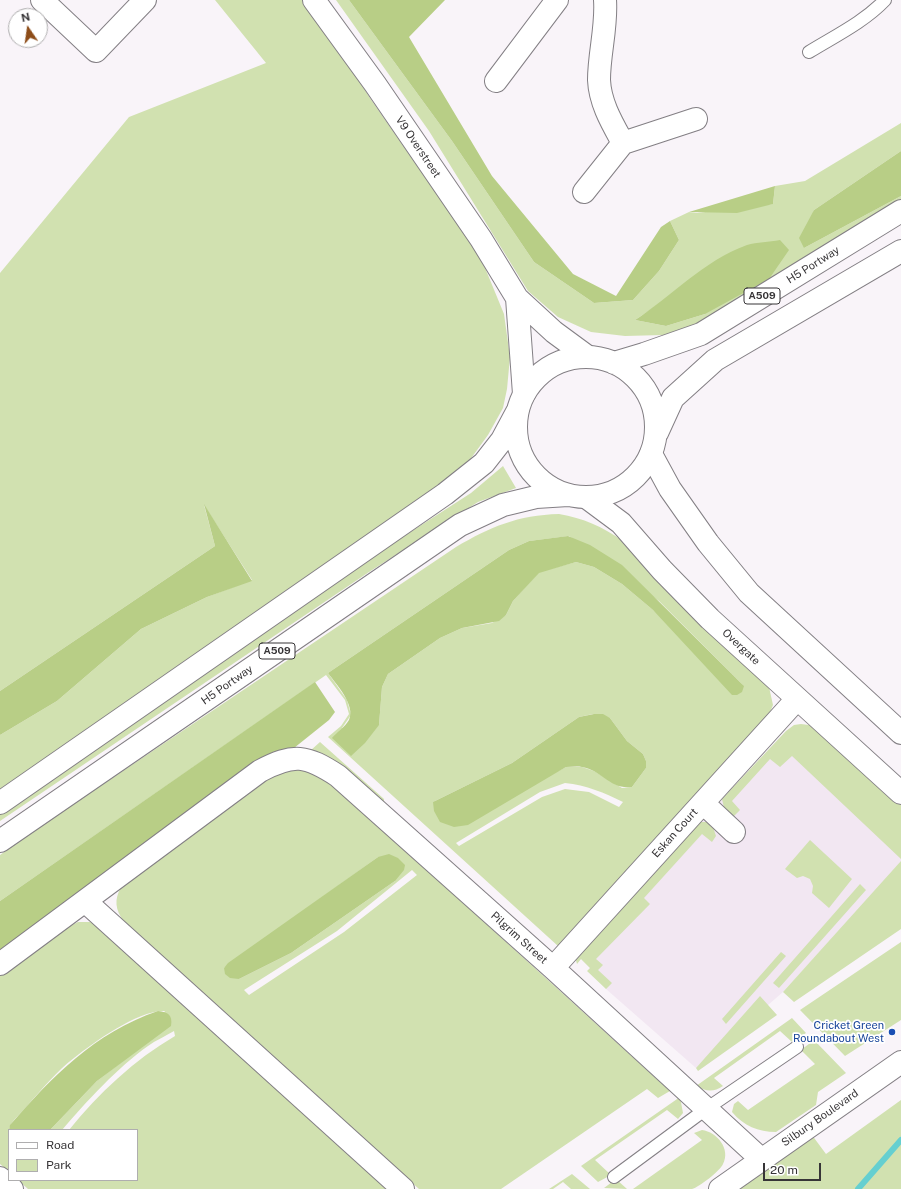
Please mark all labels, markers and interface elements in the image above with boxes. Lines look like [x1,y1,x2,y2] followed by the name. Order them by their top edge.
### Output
[8,8,48,48] north arrow
[20,10,31,24] text: N
[393,114,443,180] street label: V9 Overstreet
[784,244,842,286] street label: H5 Portway
[744,288,780,304] road number: A509
[719,626,763,668] street label: Overgate
[259,643,295,659] road number: A509
[199,662,255,708] street label: H5 Portway
[649,806,701,860] street label: Eskan Court
[488,909,550,967] street label: Pilgrim Street
[793,1019,884,1045] place label: Cricket Green Roundabout West
[887,1027,897,1037] marker: Cricket Green Roundabout West
[779,1087,861,1149] street label: Silbury Boulevard
[8,1129,138,1181] legend
[46,1138,74,1152] text: Road
[765,1155,823,1181] scale bar
[46,1158,72,1172] text: Park
[770,1163,798,1177] text: 20 m

